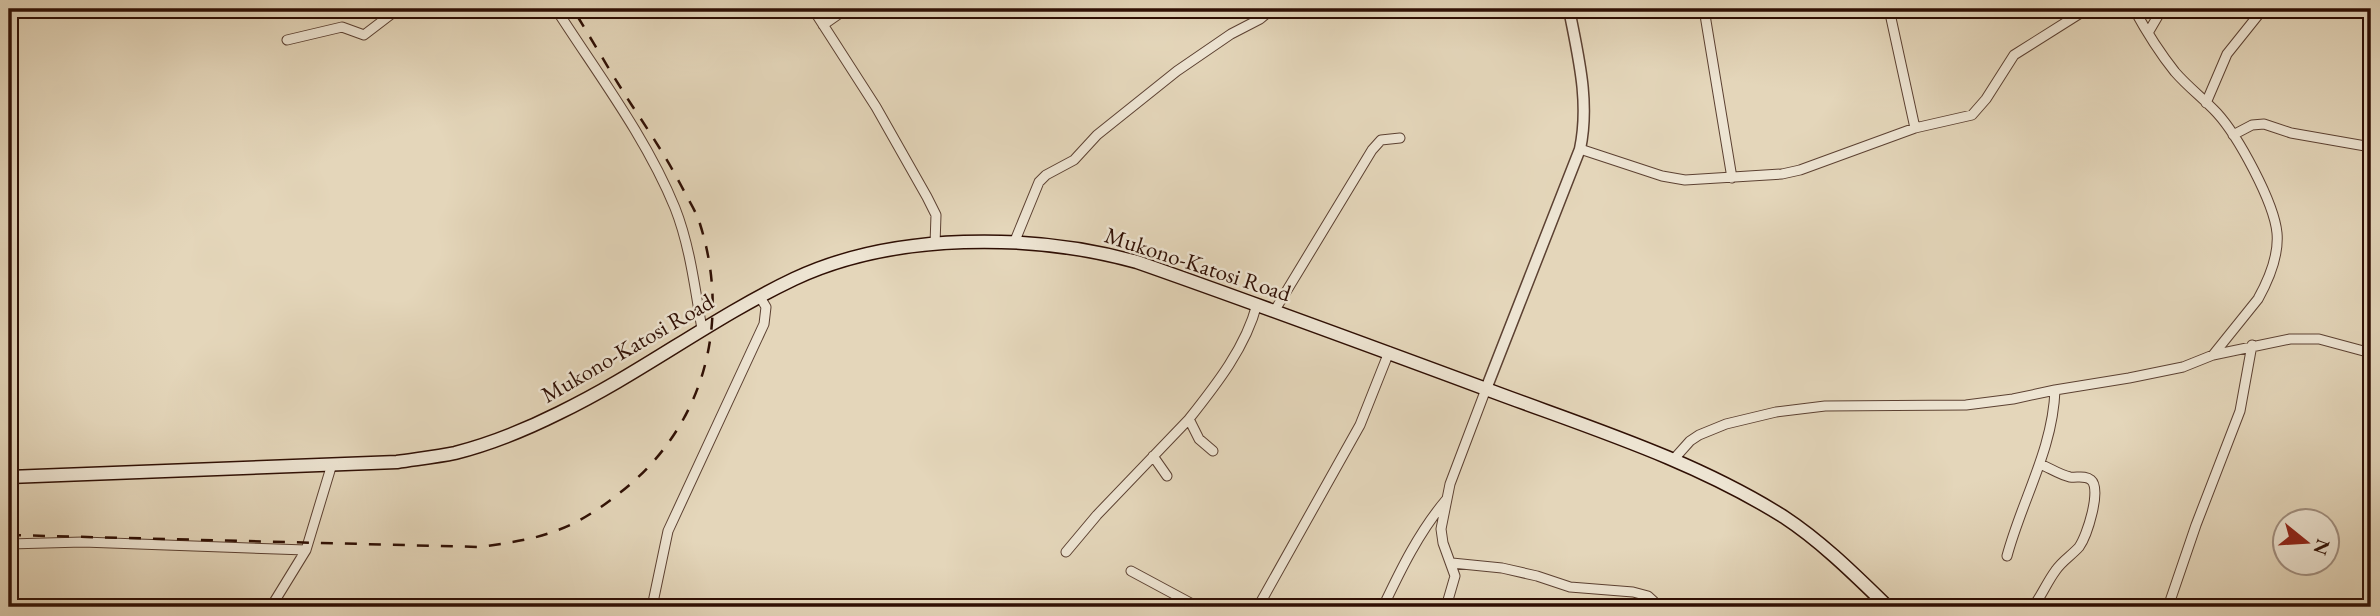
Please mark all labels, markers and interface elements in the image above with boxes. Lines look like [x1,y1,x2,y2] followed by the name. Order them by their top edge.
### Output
[1101,220,1295,308] street label: Mukono-Katosi Road
[535,286,719,410] street label: Mukono-Katosi Road
[2272,508,2342,578] north arrow
[2307,536,2336,559] text: N

